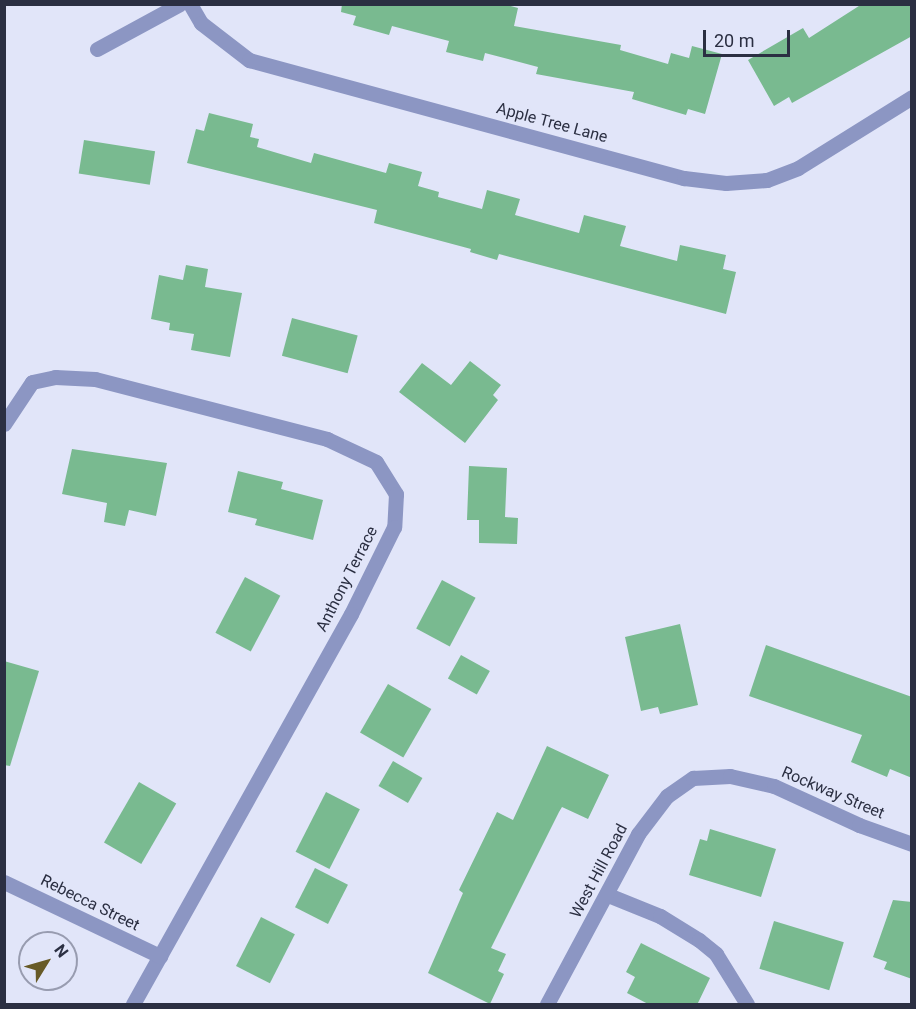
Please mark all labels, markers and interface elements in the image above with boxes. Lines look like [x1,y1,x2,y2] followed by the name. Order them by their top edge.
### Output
[706,18,793,56] scale bar
[714,30,754,51] text: 20 m
[494,99,610,147] street label: Apple Tree Lane
[312,523,382,635] street label: Anthony Terrace
[779,763,887,823] street label: Rockway Street
[566,821,632,921] street label: West Hill Road
[38,871,142,935] street label: Rebecca Street
[18,931,78,991] north arrow
[50,941,72,961] text: N

